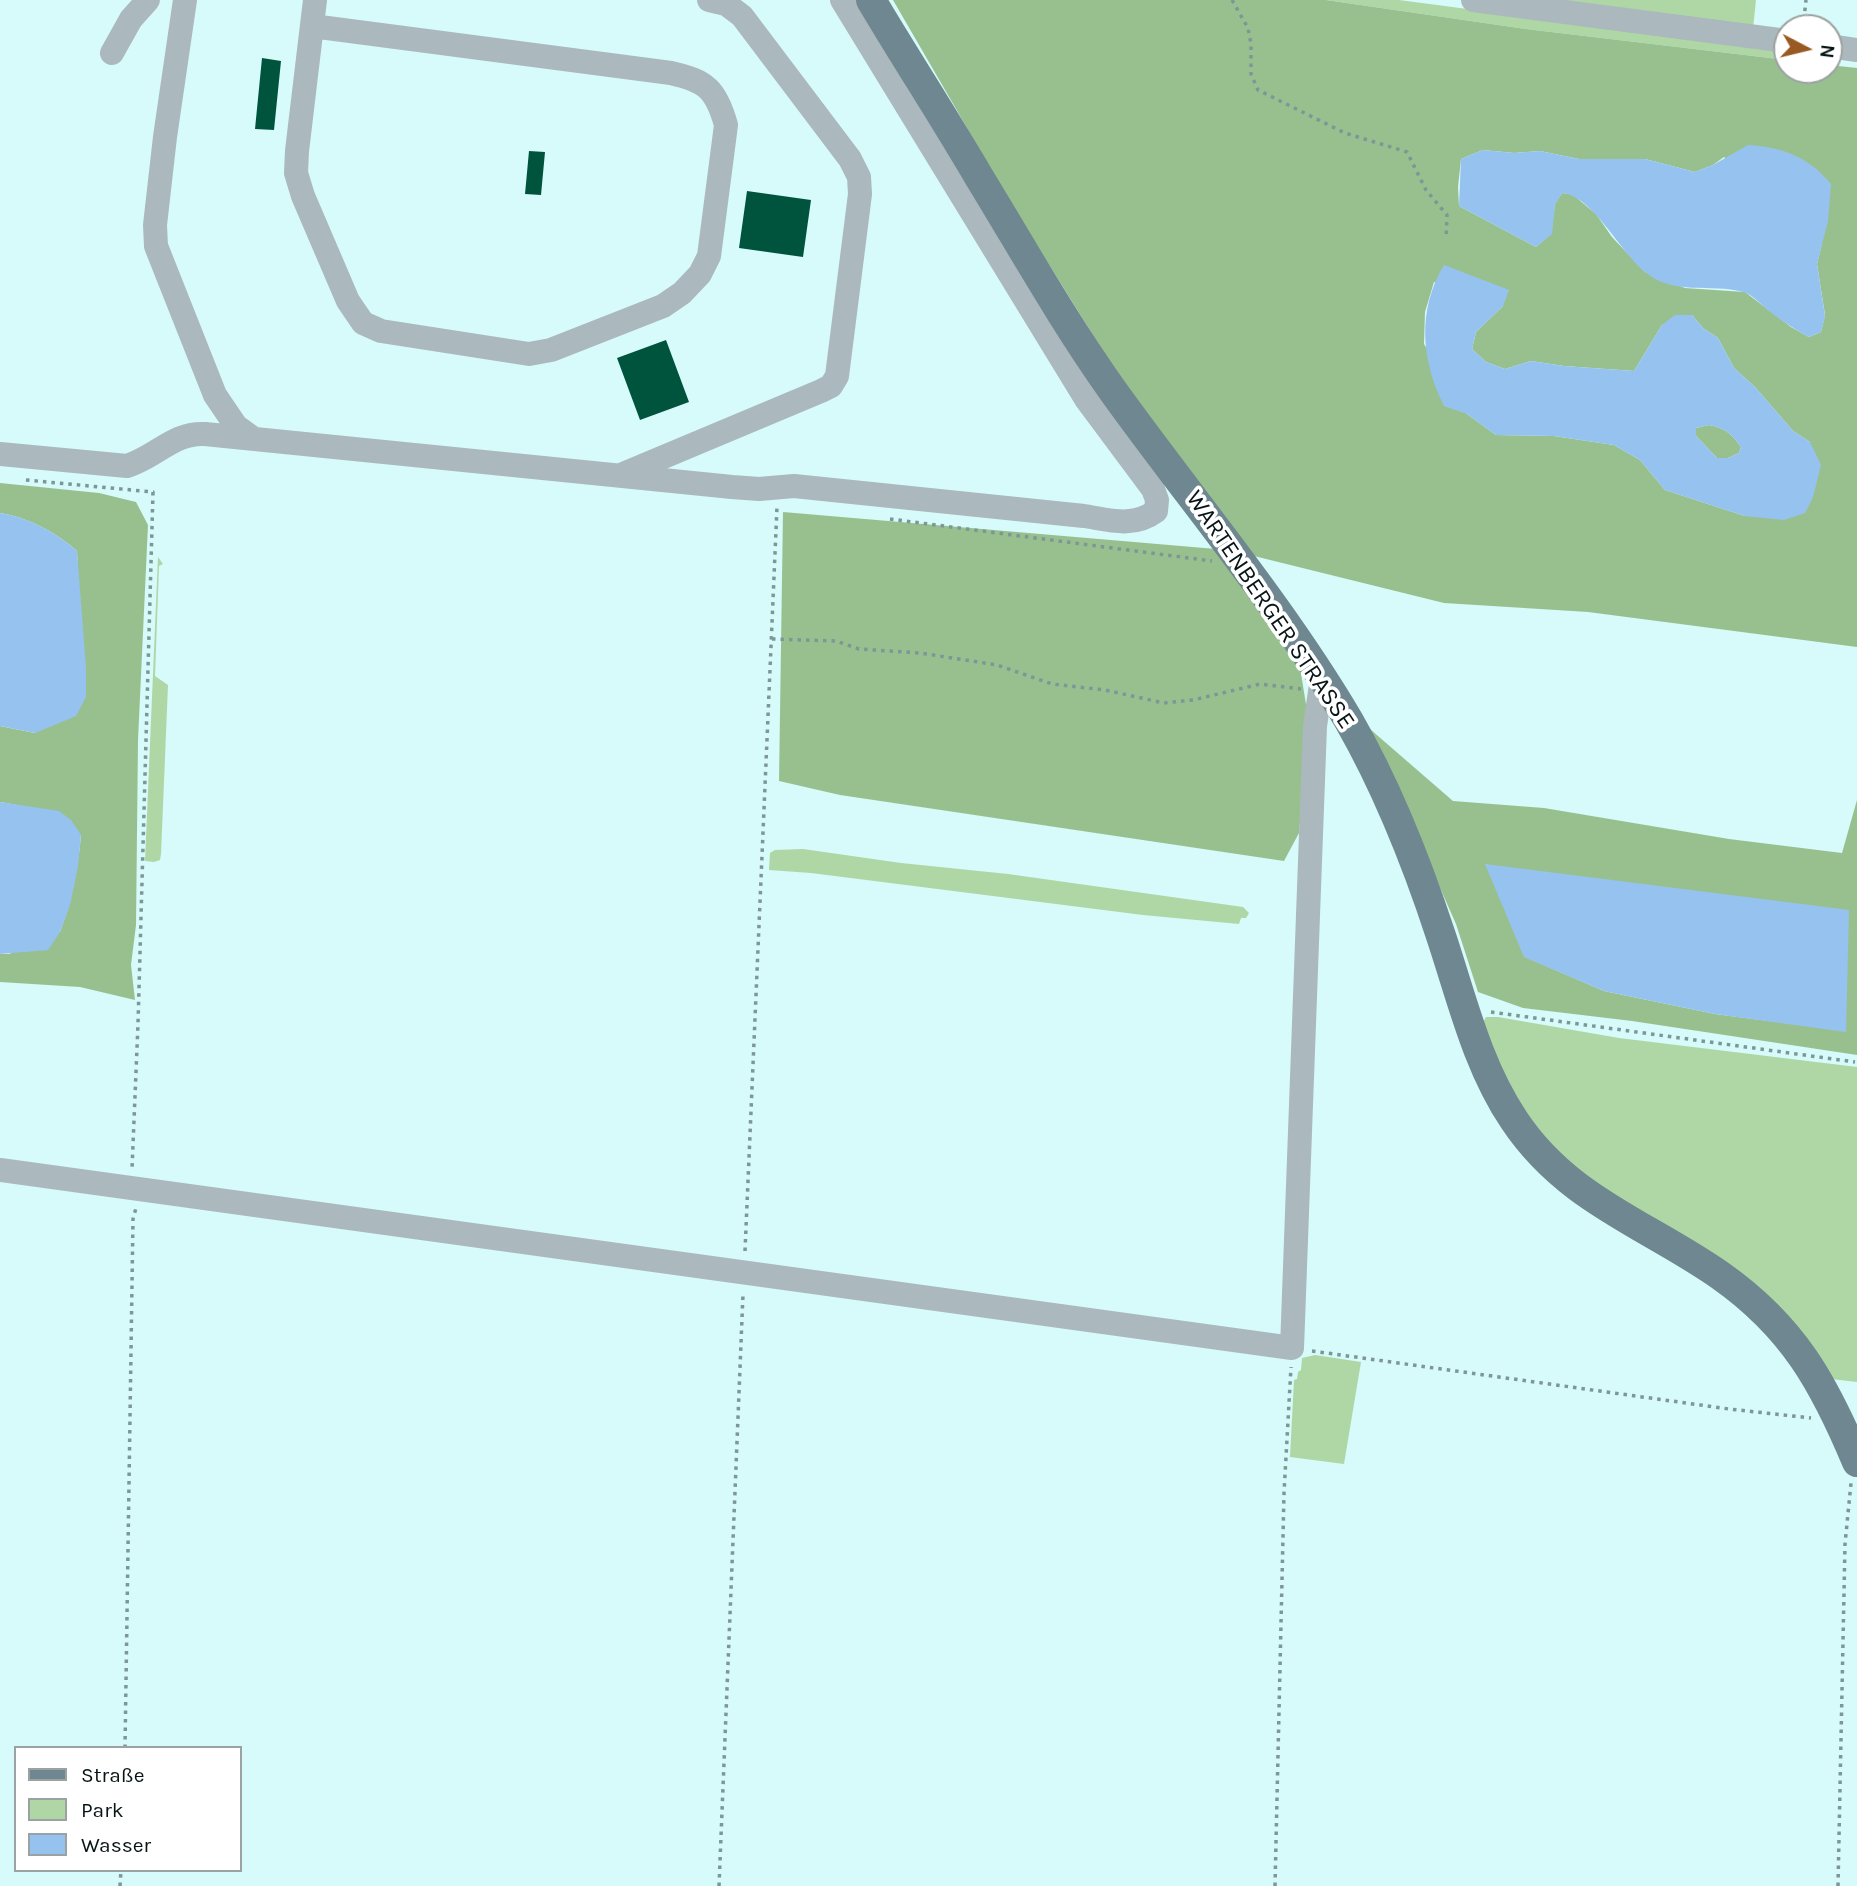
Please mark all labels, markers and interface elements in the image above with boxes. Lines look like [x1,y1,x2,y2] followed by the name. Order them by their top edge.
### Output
[1773,14,1843,84] north arrow
[1815,43,1839,59] text: N
[1179,485,1361,735] street label: WARTENBERGER STRASSE
[14,1746,242,1872] legend
[81,1763,144,1787] text: Straße
[81,1798,124,1822] text: Park
[81,1833,151,1857] text: Wasser

